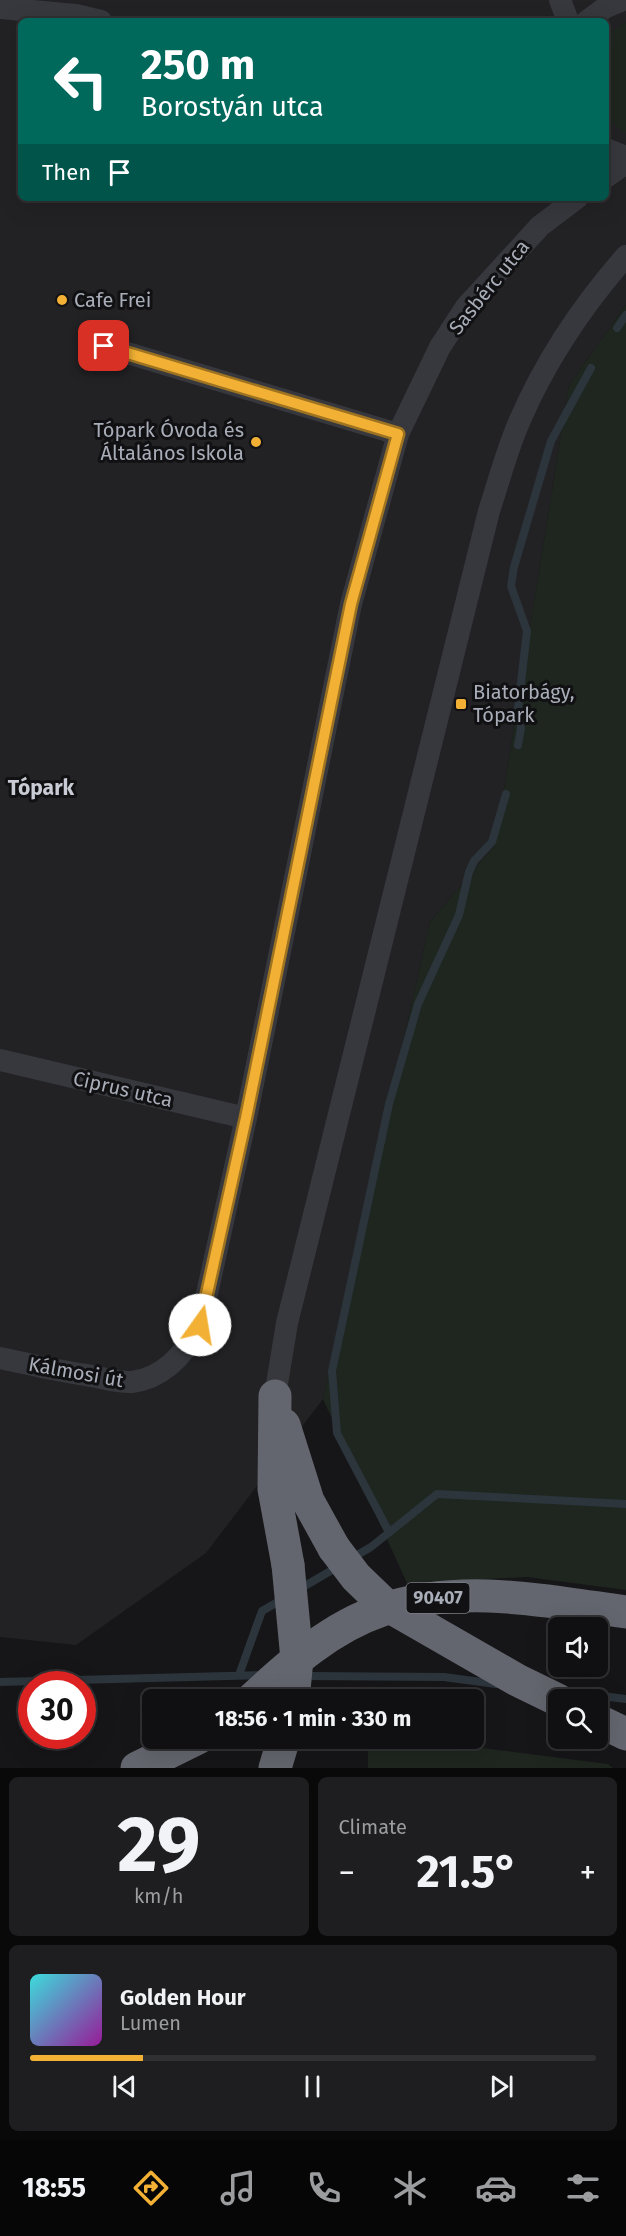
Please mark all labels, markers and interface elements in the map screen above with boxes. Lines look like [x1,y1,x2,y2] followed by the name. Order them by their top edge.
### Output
[141,40,255,90] text: 250 m
[42,42,120,120] icon: left
[141,91,324,123] text: Borostyán utca
[103,156,136,189] icon: arrive
[42,159,91,186] text: Then
[444,235,534,339] street label: Sasbérc utca
[74,288,151,312] place label: Cafe Frei
[55,293,69,307] marker: Cafe Frei
[78,320,129,371] pin
[87,329,120,362] icon: arrive
[94,418,244,465] place label: Tópark Óvoda és Általános Iskola
[249,435,263,449] marker: Tópark Óvoda és Általános Iskola
[473,680,575,727] place label: Biatorbágy, Tópark
[454,697,468,711] marker: Biatorbágy, Tópark
[8,775,75,801] district label: Tópark
[71,1066,175,1112] street label: Ciprus utca
[168,1293,232,1357] position arrow
[27,1352,126,1392] street label: Kálmosi út
[406,1583,470,1613] road number: 90407
[548,1617,608,1749] map controls
[548,1617,608,1677] button: sound
[18,1671,96,1749] speed limit sign: 30
[548,1689,608,1749] button: search
[215,1705,411,1732] text: 18:56 · 1 min · 330 m
[117,1798,200,1892] text: 29
[339,1815,407,1839] text: Climate
[417,1845,518,1899] text: 21.5°
[339,1853,355,1893] text: −
[580,1853,596,1893] text: +
[134,1884,184,1908] text: km/h
[120,1984,246,2011] text: Golden Hour
[120,2011,181,2035] text: Lumen
[108,2070,141,2103] icon: previous
[296,2070,329,2103] icon: pause
[485,2070,518,2103] icon: next
[130,2167,172,2209] icon: directions
[217,2167,259,2209] icon: music
[303,2167,345,2209] icon: phone
[389,2167,431,2209] icon: climate
[475,2167,517,2209] icon: car
[562,2167,604,2209] icon: filters
[22,2172,86,2204] text: 18:55

